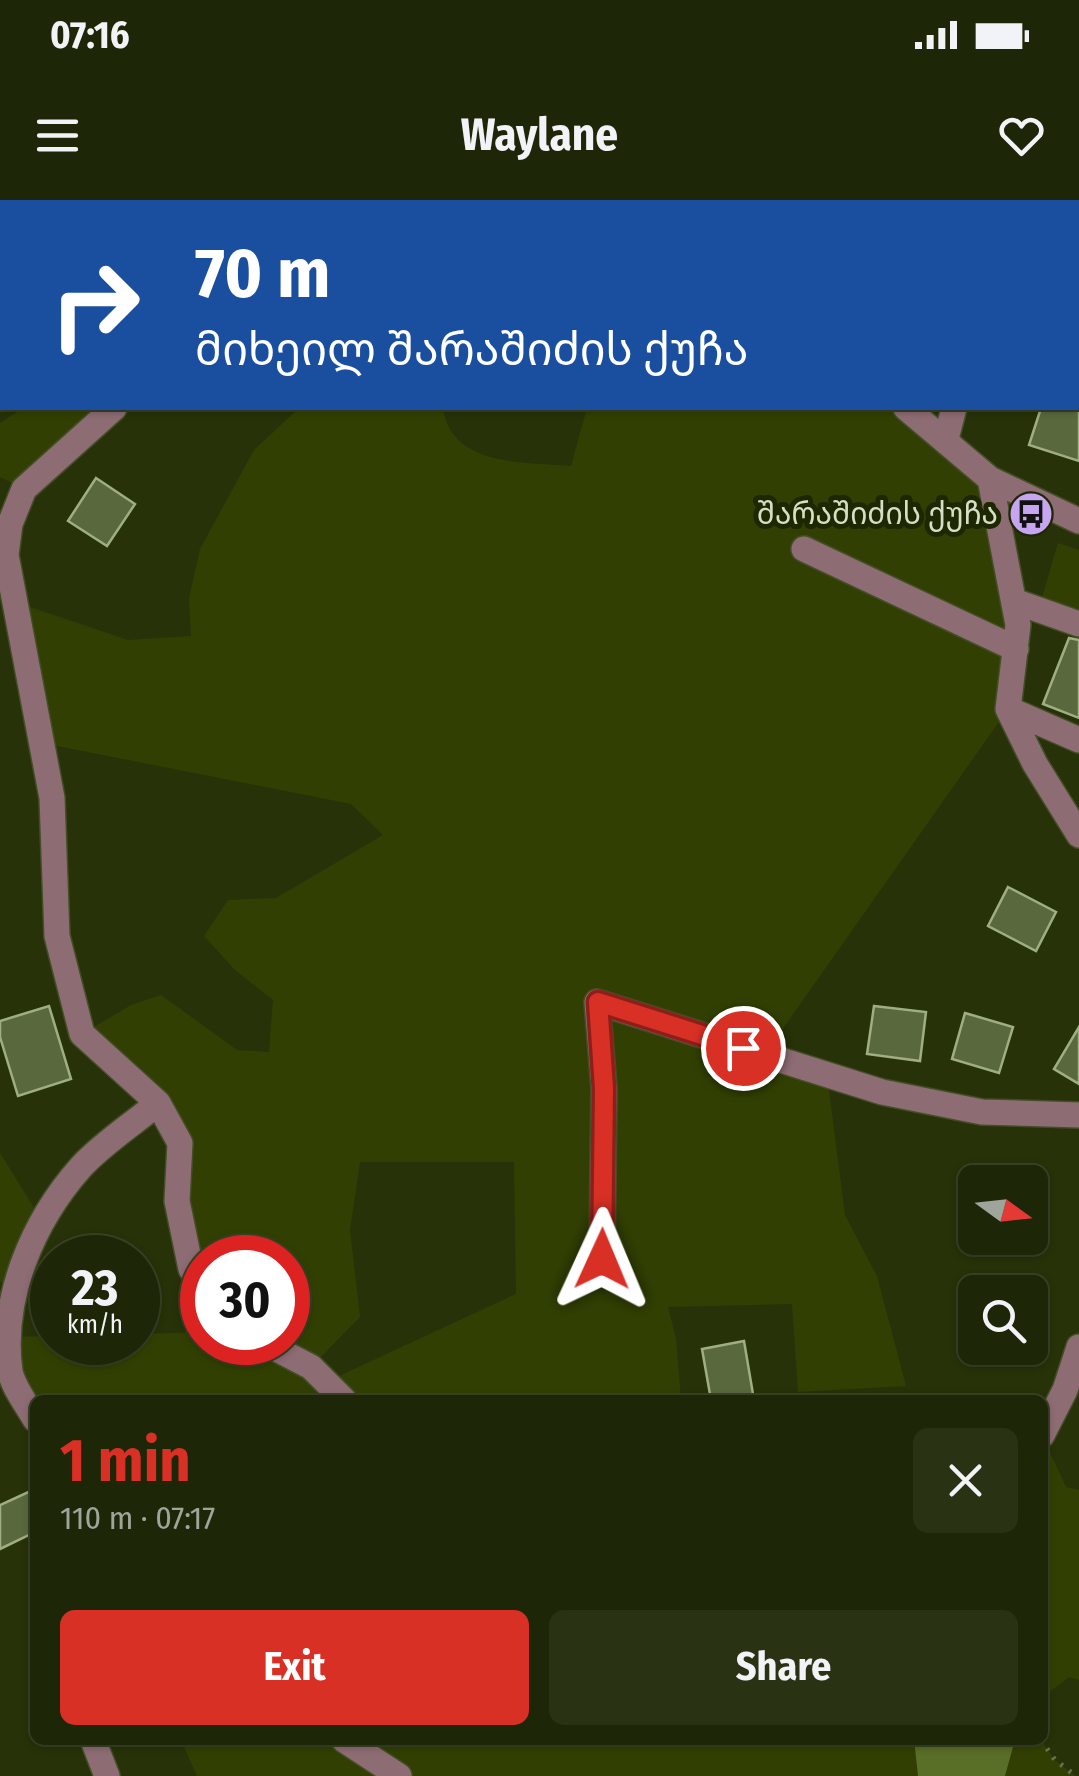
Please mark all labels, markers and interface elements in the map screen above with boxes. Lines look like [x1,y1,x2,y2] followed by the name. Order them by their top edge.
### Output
[50,12,130,58] text: 07:16
[30,108,85,163] icon: menu
[461,108,618,162] text: Waylane
[994,108,1049,163] icon: heart
[195,232,330,316] text: 70 m
[30,240,160,370] icon: right
[195,323,748,377] text: მიხეილ შარაშიძის ქუჩა
[1008,491,1054,537] bus stop icon: შარაშიძის ქუჩა
[757,496,998,532] place label: შარაშიძის ქუჩა
[701,1006,786,1091] pin
[716,1021,771,1076] icon: arrive
[958,1165,1048,1255] north arrow
[958,1165,1048,1365] map controls
[550,1207,654,1311] position arrow
[180,1235,310,1365] speed limit sign: 30
[72,1258,118,1318] text: 23
[958,1275,1048,1365] button: search
[67,1310,123,1340] text: km/h
[60,1425,191,1497] text: 1 min
[913,1428,1018,1533] button: close
[60,1499,215,1537] text: 110 m · 07:17
[60,1610,529,1725] button: Exit
[549,1610,1018,1725] button: Share

